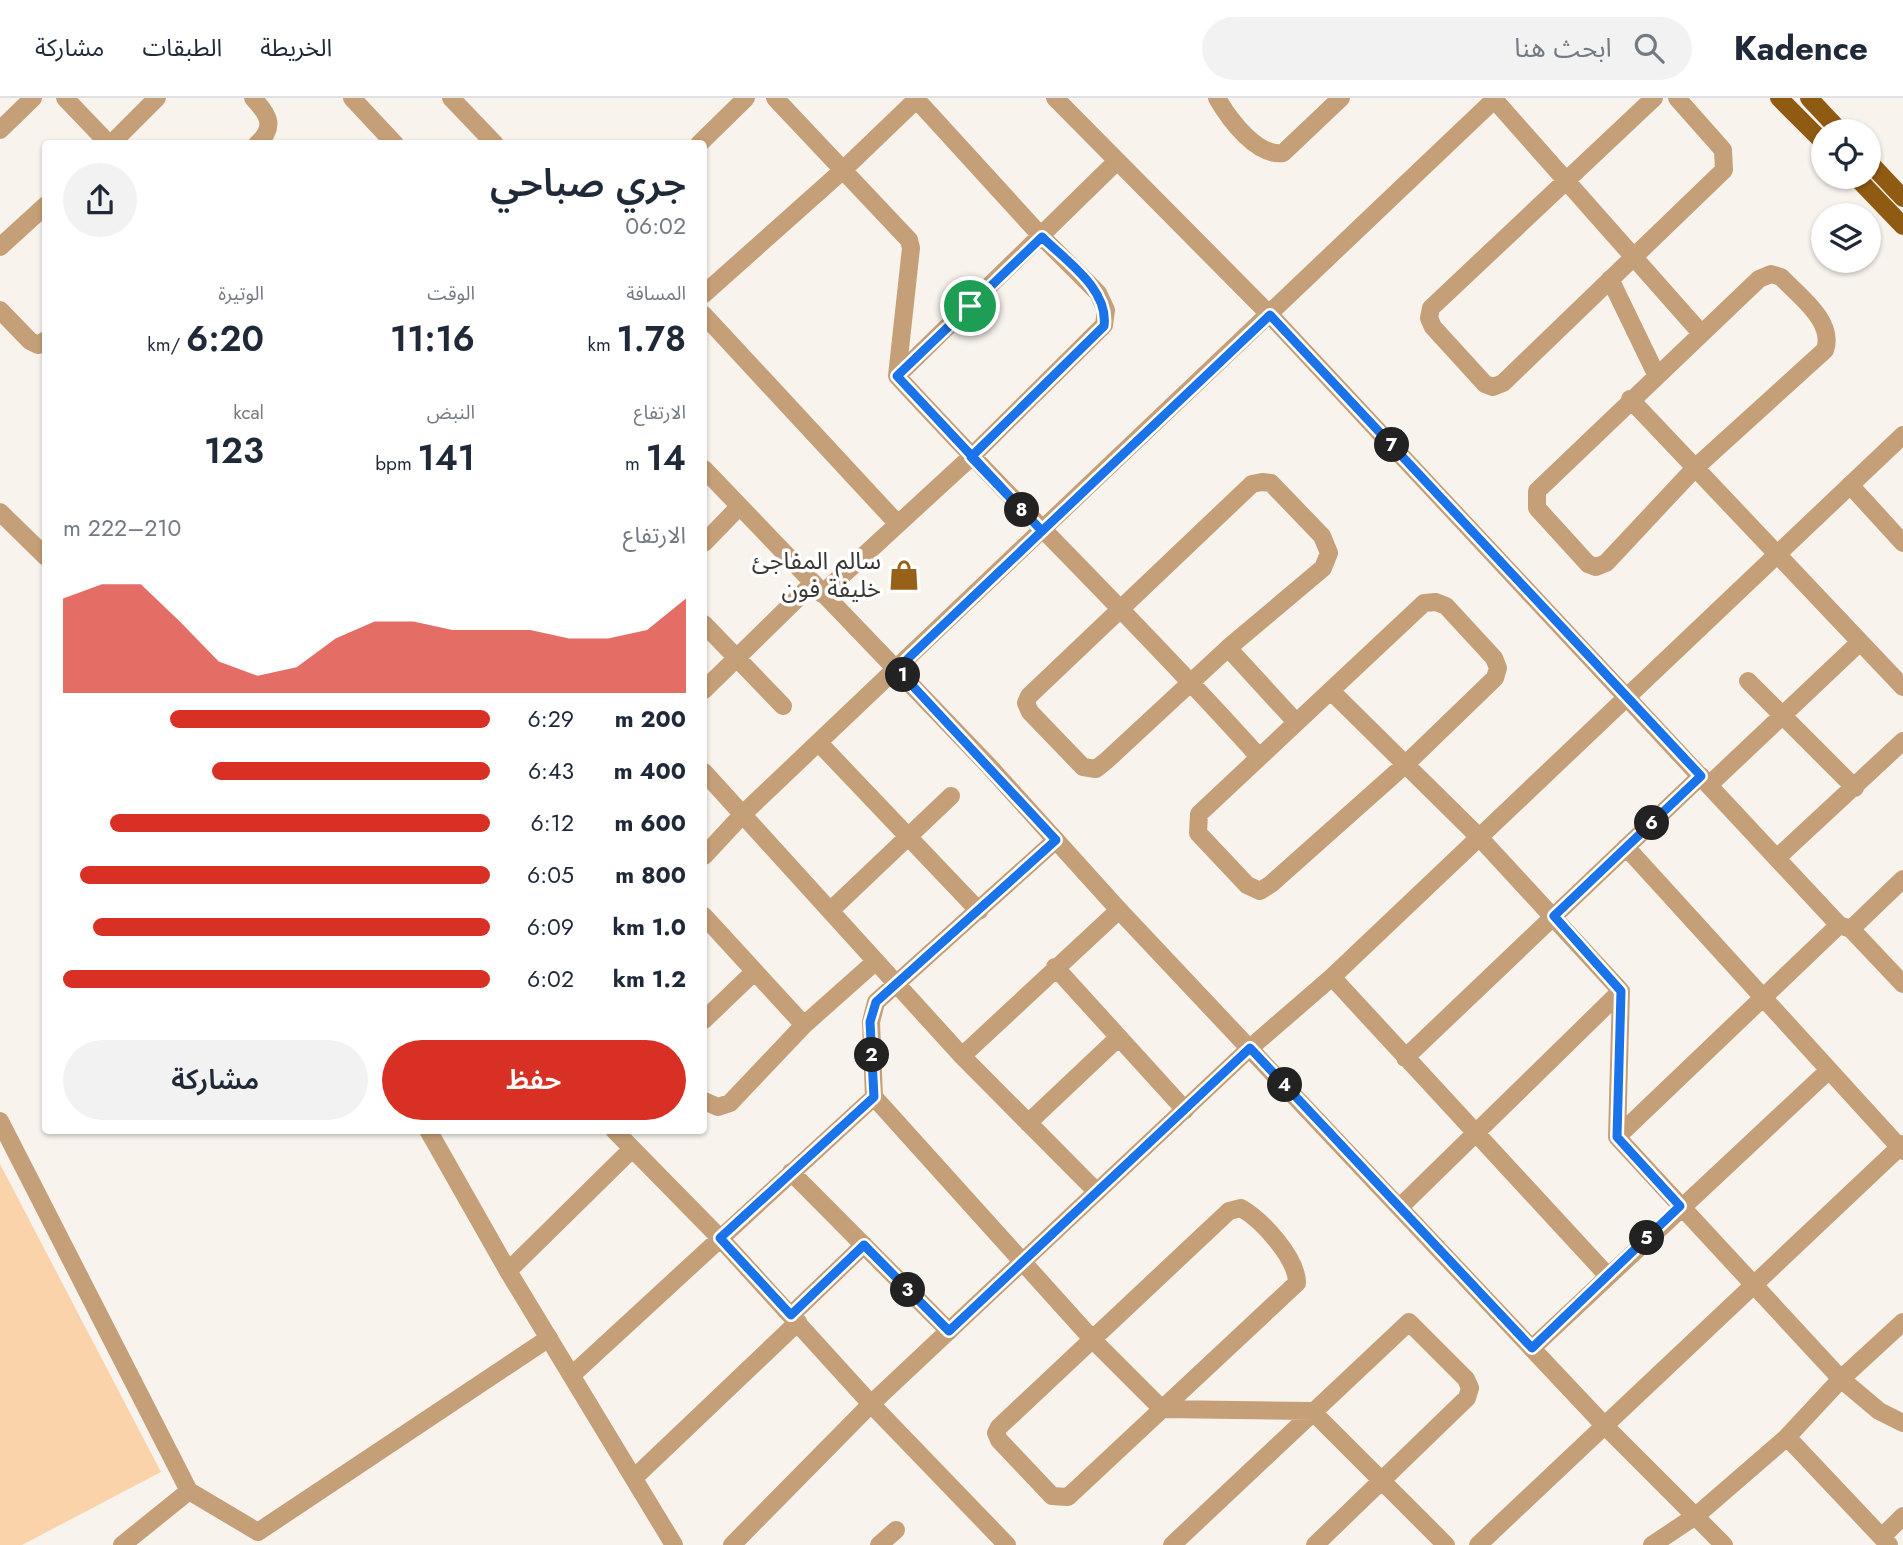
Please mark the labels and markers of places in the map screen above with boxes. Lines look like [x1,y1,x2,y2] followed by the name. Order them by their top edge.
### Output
[940,276,1000,336] pin
[1374,428,1410,462] pin: 7
[1004,492,1040,528] pin: 8
[752,543,881,606] place label: سالم المفاجئ خليفة فون
[887,558,921,592] shop icon: سالم المفاجئ خليفة فون
[886,658,920,692] pin: 1
[1634,806,1670,840] pin: 6
[854,1038,890,1072] pin: 2
[1268,1068,1302,1102] pin: 4
[1630,1220,1664,1256] pin: 5
[890,1272,926,1308] pin: 3

